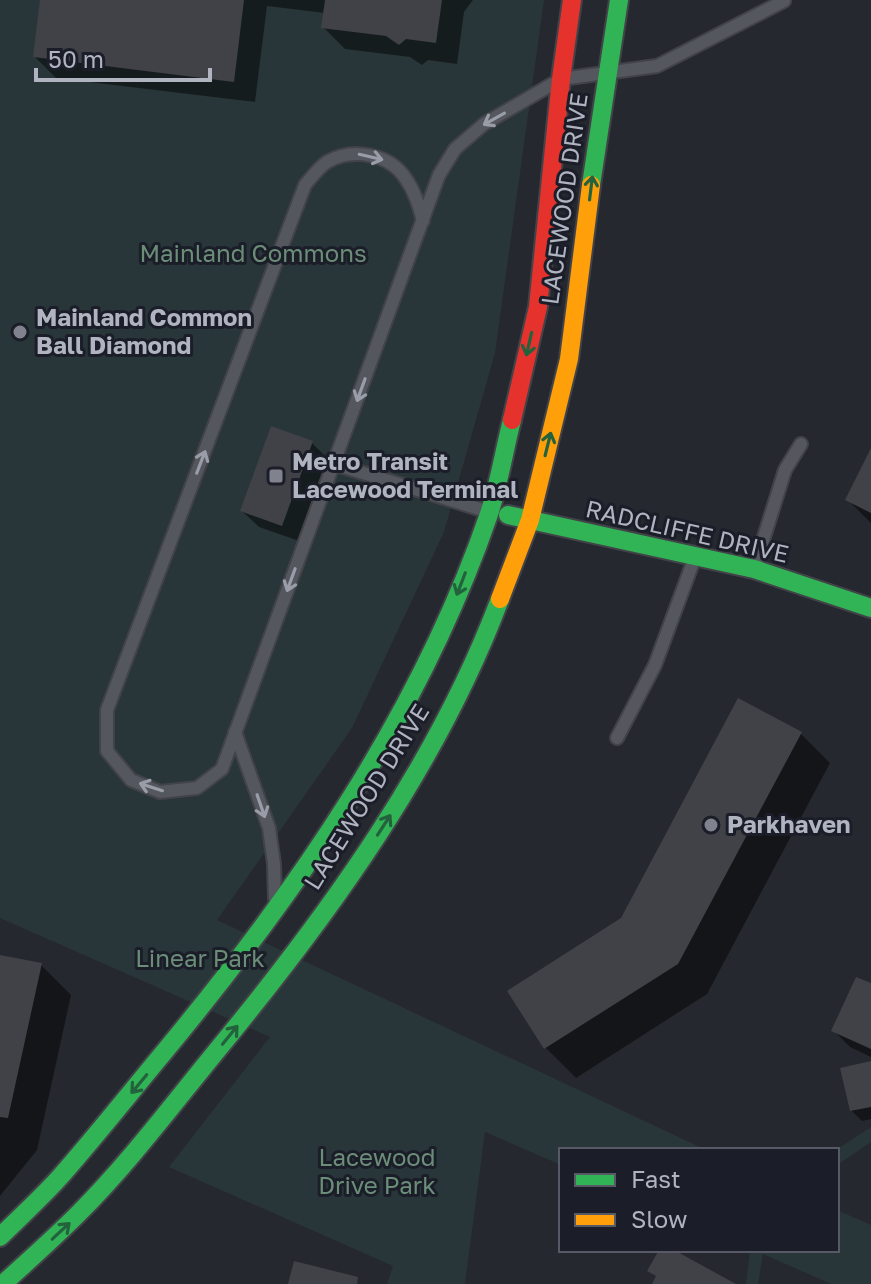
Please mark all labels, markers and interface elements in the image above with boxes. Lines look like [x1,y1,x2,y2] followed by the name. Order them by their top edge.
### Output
[36,32,210,82] scale bar
[48,44,104,73] text: 50 m
[534,91,593,307] street label: LACEWOOD DRIVE
[483,111,506,127] one-way arrow
[358,150,384,165] one-way arrow
[584,176,599,201] one-way arrow
[139,238,367,267] park label: Mainland Commons
[36,302,252,359] place label: Mainland Common Ball Diamond
[11,323,29,341] marker: Mainland Common Ball Diamond
[521,330,536,356] one-way arrow
[352,378,367,403] one-way arrow
[541,432,556,458] one-way arrow
[292,446,518,503] place label: Metro Transit Lacewood Terminal
[195,450,209,474] one-way arrow
[267,467,285,485] marker: Metro Transit Lacewood Terminal
[583,493,792,568] street label: RADCLIFFE DRIVE
[283,567,297,592] one-way arrow
[453,572,467,596] one-way arrow
[297,698,435,894] street label: LACEWOOD DRIVE
[139,779,164,794] one-way arrow
[255,793,270,818] one-way arrow
[727,809,851,838] place label: Parkhaven
[376,814,392,837] one-way arrow
[702,816,720,834] marker: Parkhaven
[135,943,265,972] park label: Linear Park
[221,1025,239,1045] one-way arrow
[130,1073,148,1093] one-way arrow
[318,1142,436,1199] park label: Lacewood Drive Park
[559,1148,839,1252] legend
[631,1164,681,1193] text: Fast
[631,1204,687,1233] text: Slow
[50,1223,70,1241] one-way arrow

